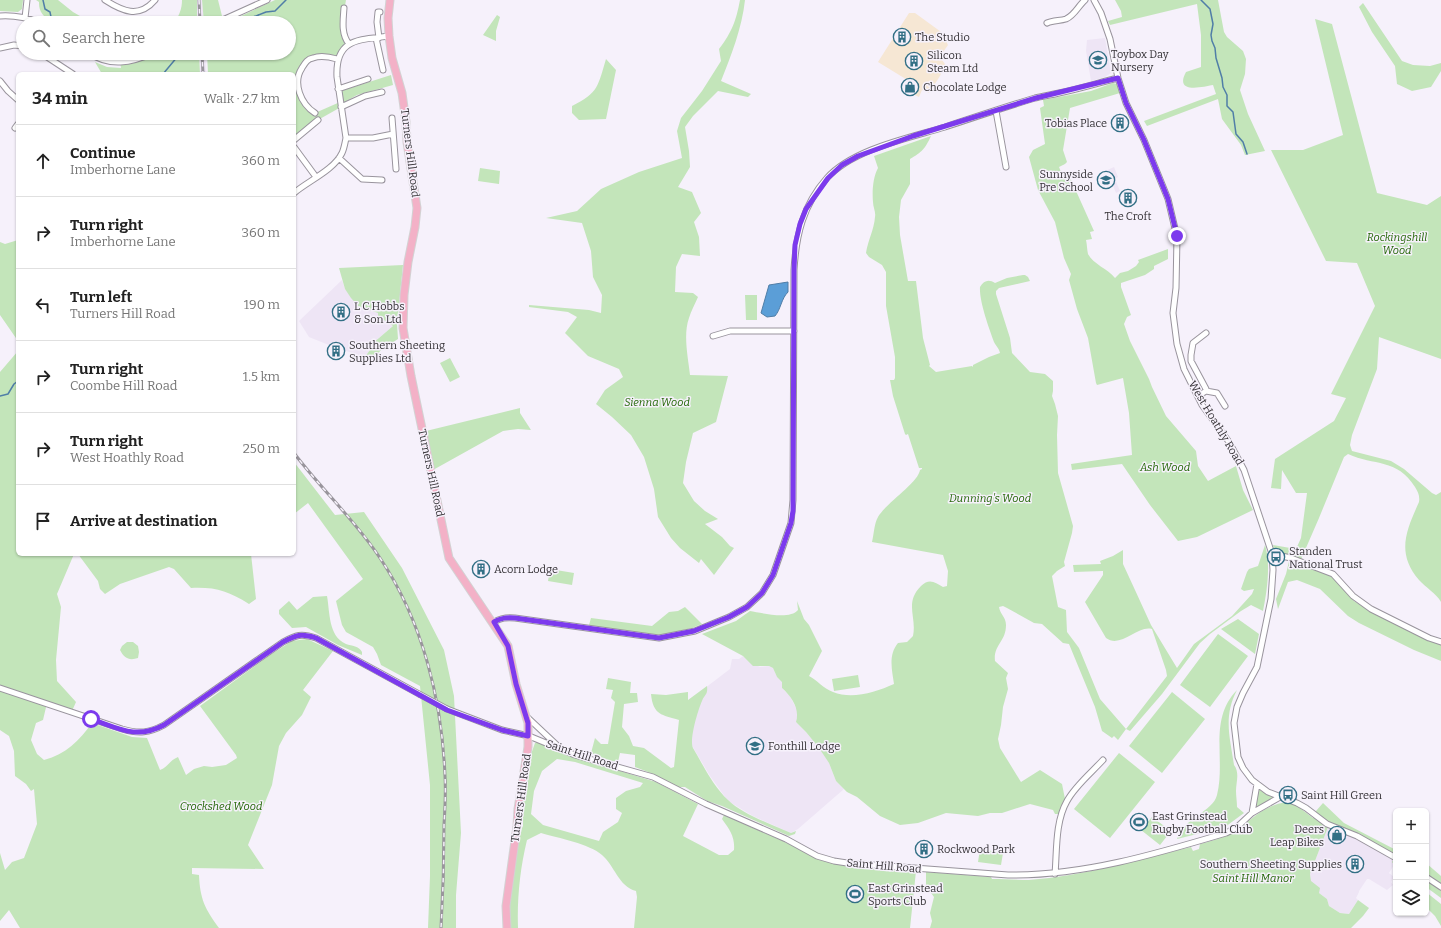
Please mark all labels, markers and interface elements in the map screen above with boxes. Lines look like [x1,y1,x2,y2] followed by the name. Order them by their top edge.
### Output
[16,16,296,60] search box
[30,27,52,49] icon: search
[892,27,912,47] building icon: The Studio
[62,29,145,47] text: Search here
[915,31,970,44] place label: The Studio
[1111,48,1169,74] place label: Toybox Day Nursery
[927,49,979,75] place label: Silicon Steam Ltd
[1088,50,1108,70] school or university icon: Toybox Day Nursery
[904,51,924,71] building icon: Silicon Steam Ltd
[900,77,920,97] shop icon: Chocolate Lodge
[923,81,1007,94] place label: Chocolate Lodge
[32,88,88,109] text: 34 min
[204,91,280,106] text: Walk · 2.7 km
[398,108,422,199] street label: Turners Hill Road
[1110,113,1130,133] building icon: Tobias Place
[1045,117,1107,130] place label: Tobias Place
[70,144,136,162] text: Continue
[32,150,54,172] icon: ahead
[242,153,280,168] text: 360 m
[70,162,176,177] text: Imberhorne Lane
[1039,168,1093,194] place label: Sunnyside Pre School
[1096,170,1116,190] school or university icon: Sunnyside Pre School
[1118,188,1138,208] building icon: The Croft
[1105,210,1152,223] place label: The Croft
[70,216,143,234] text: Turn right
[32,222,54,244] icon: right
[242,225,280,240] text: 360 m
[1168,227,1186,245] route end
[1367,231,1427,257] park label: Rockingshill Wood
[70,234,176,249] text: Imberhorne Lane
[70,288,132,306] text: Turn left
[32,294,54,316] icon: left
[244,297,280,312] text: 190 m
[354,300,404,326] place label: L C Hobbs & Son Ltd
[331,302,351,322] building icon: L C Hobbs & Son Ltd
[70,306,176,321] text: Turners Hill Road
[349,339,445,365] place label: Southern Sheeting Supplies Ltd
[326,341,346,361] building icon: Southern Sheeting Supplies Ltd
[70,360,143,378] text: Turn right
[32,366,54,388] icon: right
[243,369,280,384] text: 1.5 km
[70,378,178,393] text: Coombe Hill Road
[1186,378,1247,468] street label: West Hoathly Road
[624,396,690,409] park label: Sienna Wood
[415,428,447,519] street label: Turners Hill Road
[70,432,143,450] text: Turn right
[32,438,54,460] icon: right
[243,441,280,456] text: 250 m
[70,450,184,465] text: West Hoathly Road
[1139,461,1191,474] park label: Ash Wood
[949,492,1032,505] park label: Dunning's Wood
[32,510,54,532] icon: arrive
[70,512,217,530] text: Arrive at destination
[1289,545,1363,571] place label: Standen National Trust
[1266,547,1286,567] bus stop icon: Standen National Trust
[471,559,491,579] building icon: Acorn Lodge
[494,563,558,576] place label: Acorn Lodge
[82,710,100,728] route start
[745,736,765,756] school or university icon: Fonthill Lodge
[544,737,620,773] street label: Saint Hill Road
[768,740,840,753] place label: Fonthill Lodge
[508,752,534,843] street label: Turners Hill Road
[1278,785,1298,805] bus stop icon: Saint Hill Green
[1301,789,1382,802] place label: Saint Hill Green
[180,800,263,813] park label: Crockshed Wood
[1393,808,1429,916] map controls
[1393,808,1429,844] button: +
[1152,810,1252,836] place label: East Grinstead Rugby Football Club
[1129,812,1149,832] sports icon: East Grinstead Rugby Football Club
[1270,823,1324,849] place label: Deers Leap Bikes
[1327,825,1347,845] shop icon: Deers Leap Bikes
[914,839,934,859] building icon: Rockwood Park
[937,843,1016,856] place label: Rockwood Park
[1393,844,1429,880] button: −
[1345,854,1365,874] building icon: Southern Sheeting Supplies
[846,856,923,876] street label: Saint Hill Road
[1200,858,1342,871] place label: Southern Sheeting Supplies
[1212,872,1294,885] park label: Saint Hill Manor
[1393,880,1429,916] button: layers
[868,882,943,908] place label: East Grinstead Sports Club
[845,884,865,904] sports icon: East Grinstead Sports Club

